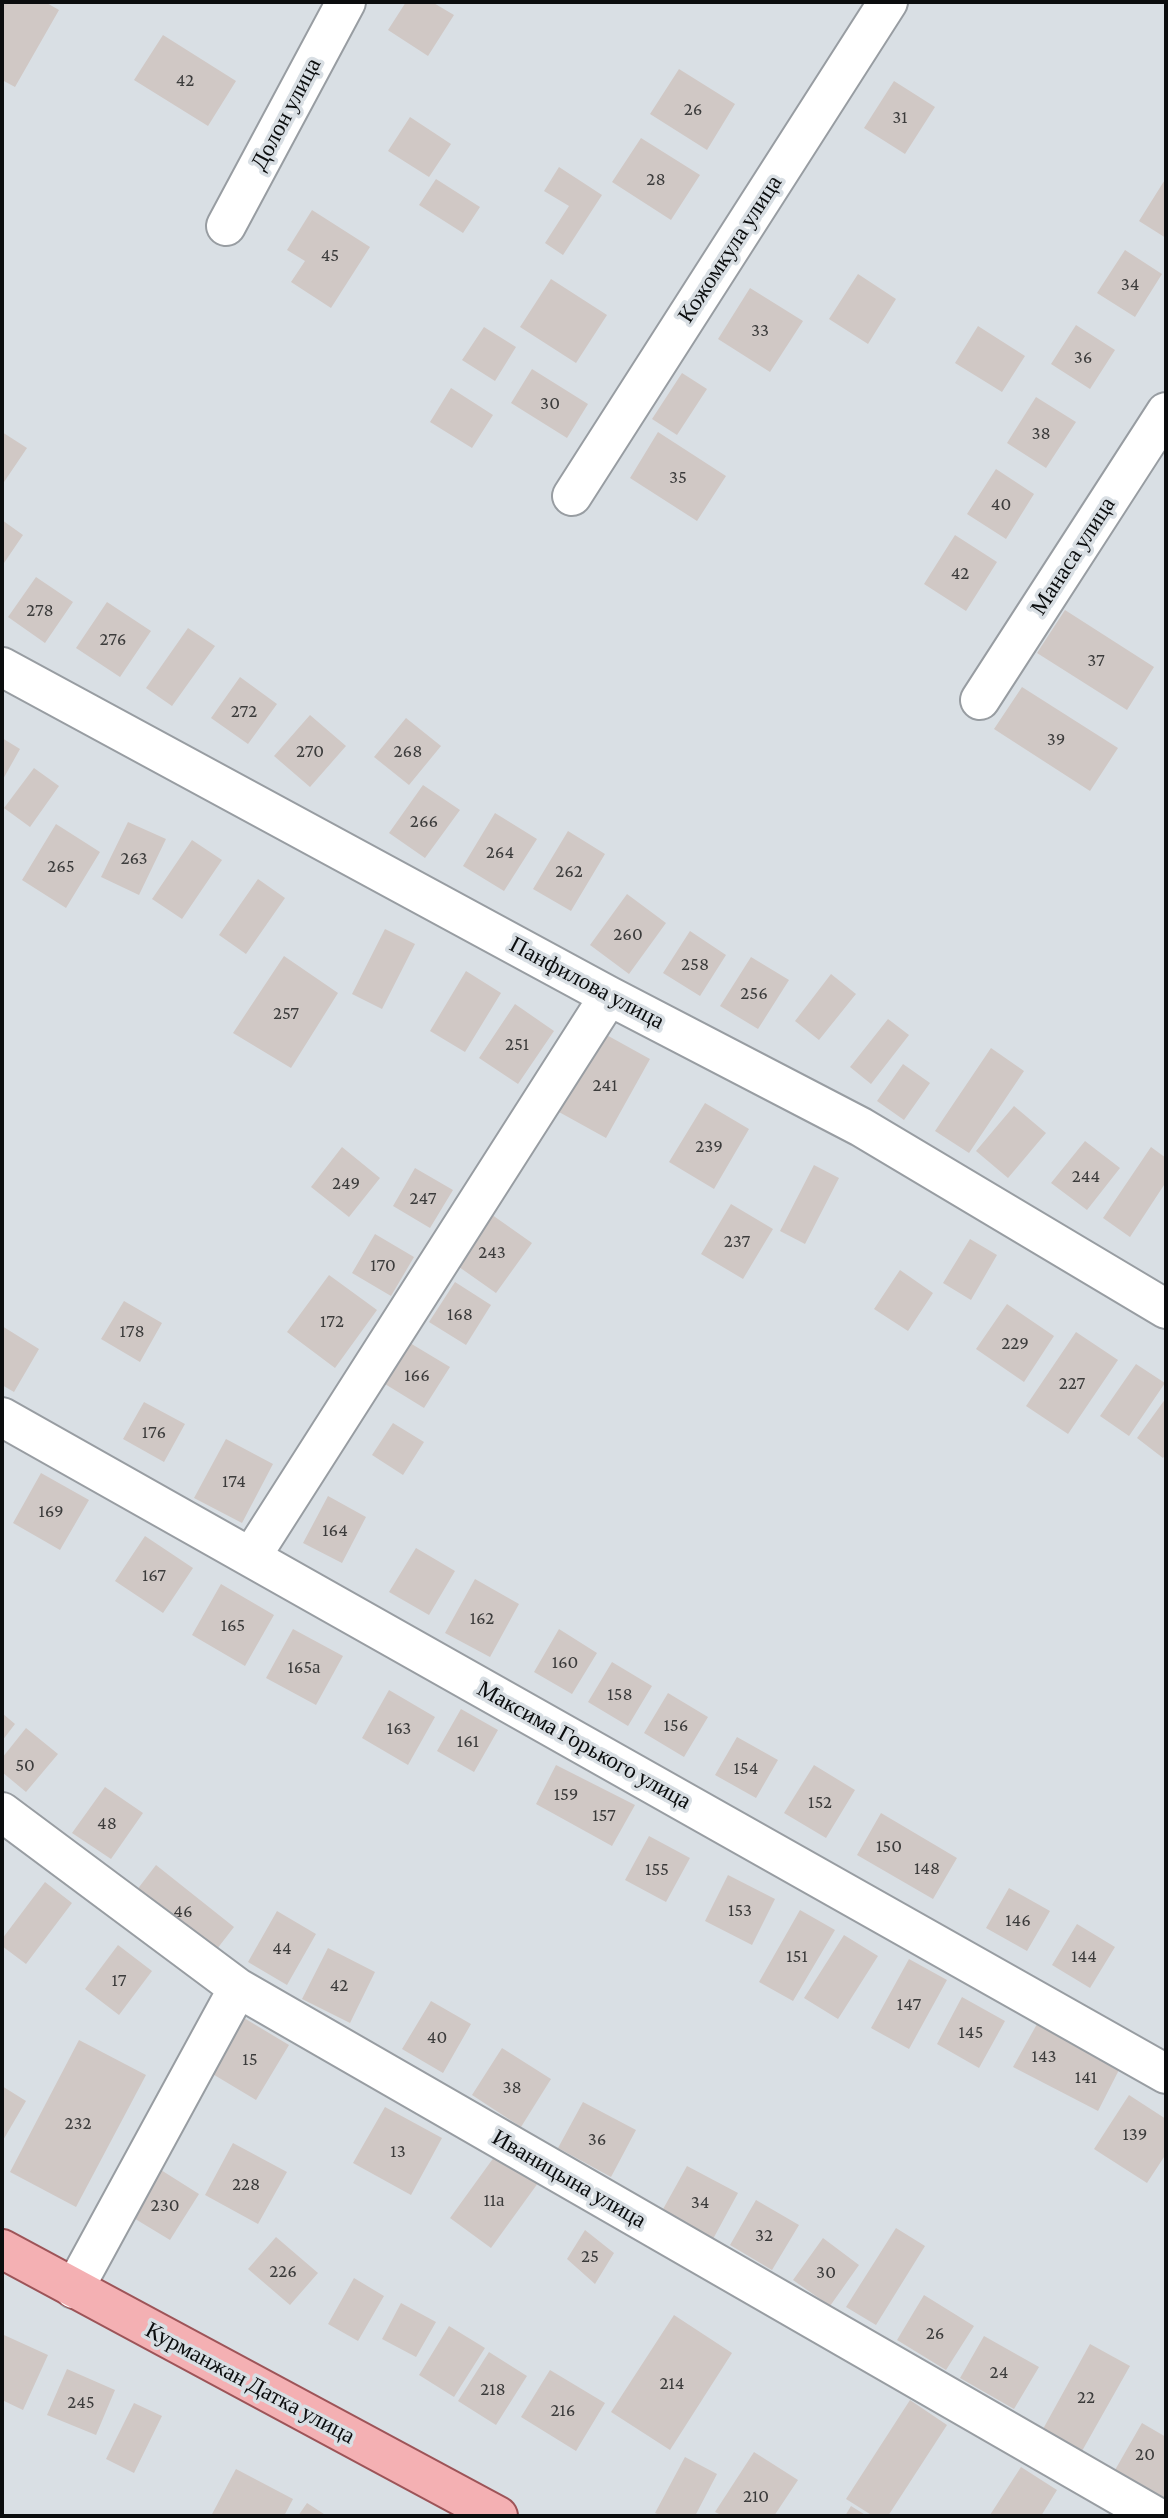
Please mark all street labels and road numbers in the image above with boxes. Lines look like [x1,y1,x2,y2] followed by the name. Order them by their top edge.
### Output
[245,53,327,175] street label: Долон улица
[672,170,788,328] street label: Кожомкула улица
[1025,492,1121,620] street label: Манаса улица
[505,931,669,1035] street label: Панфилова улица
[472,1675,696,1815] street label: Максима Горького улица
[487,2124,651,2234] street label: Иваницына улица
[140,2316,360,2450] street label: Курманжан Датка улица

